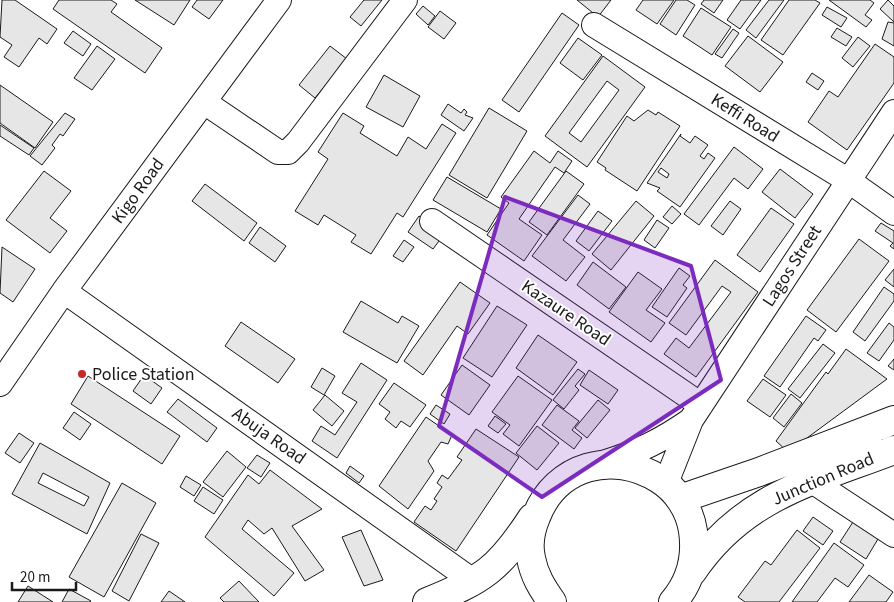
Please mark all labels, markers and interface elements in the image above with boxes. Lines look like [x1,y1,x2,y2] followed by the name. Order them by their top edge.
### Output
[706,87,784,149] street label: Keffi Road
[106,153,170,229] street label: Kigo Road
[756,220,828,312] street label: Lagos Street
[516,274,616,352] street label: Kazaure Road
[92,362,195,387] place label: Police Station
[76,368,88,380] marker: Police Station
[227,401,311,471] street label: Abuja Road
[768,446,878,512] street label: Junction Road
[12,560,76,592] scale bar
[20,567,50,588] text: 20 m

